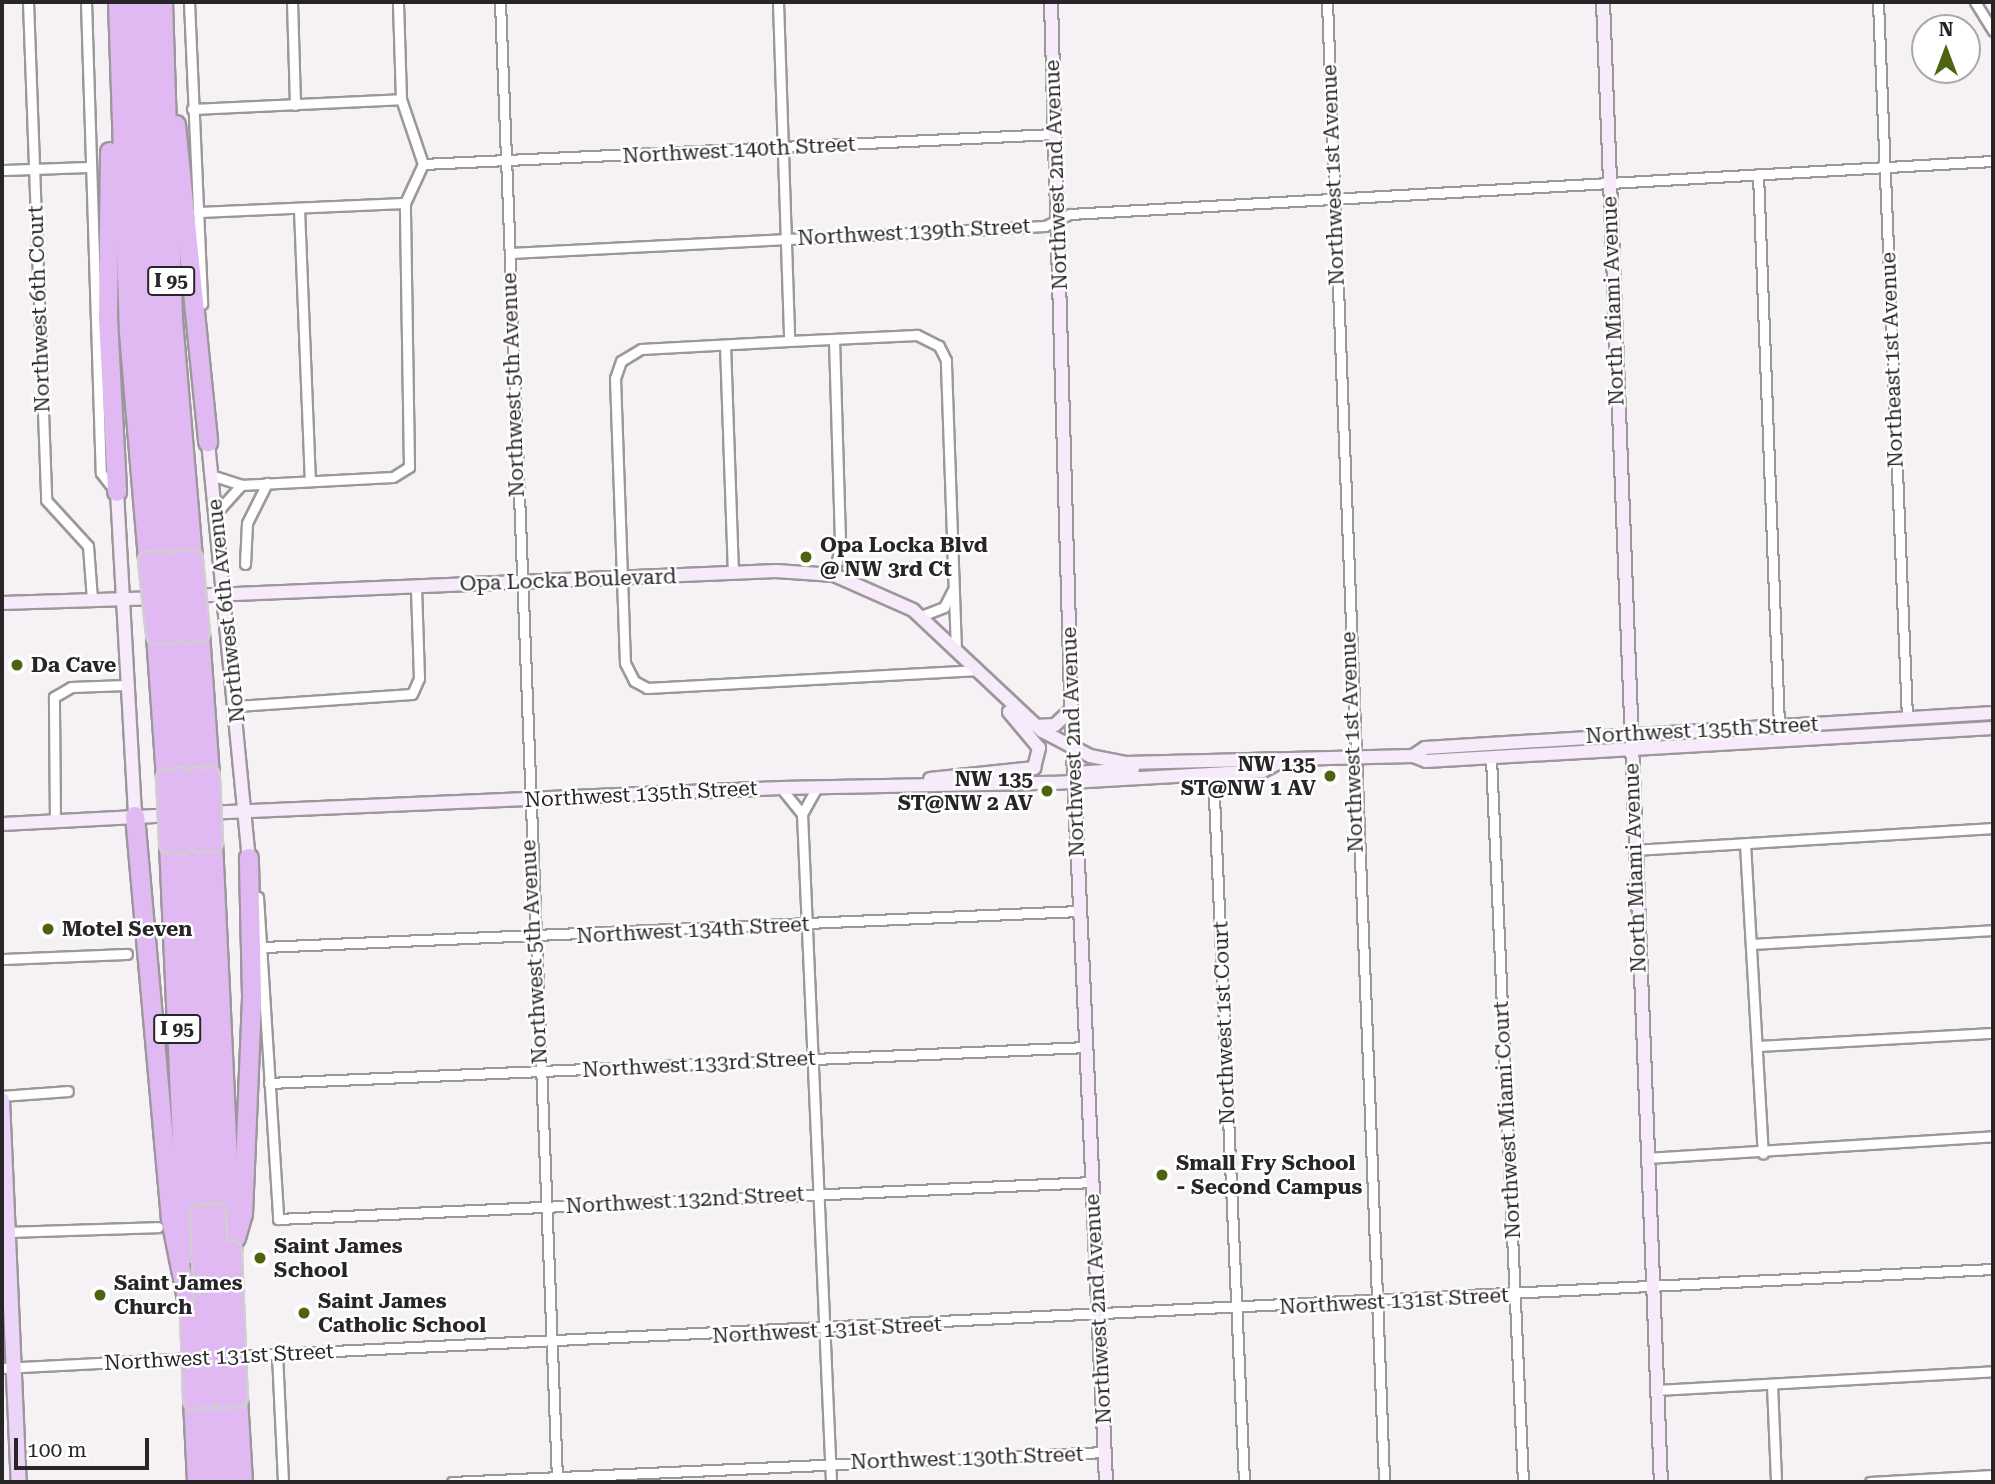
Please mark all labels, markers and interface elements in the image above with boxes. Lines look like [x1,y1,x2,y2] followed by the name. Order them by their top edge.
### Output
[1911,14,1981,84] north arrow
[1939,18,1953,41] text: N
[1039,59,1073,291] street label: Northwest 2nd Avenue
[1317,64,1349,286] street label: Northwest 1st Avenue
[622,131,856,169] street label: Northwest 140th Street
[1597,196,1629,406] street label: North Miami Avenue
[23,205,55,413] street label: Northwest 6th Court
[797,213,1031,251] street label: Northwest 139th Street
[1876,252,1908,468] street label: Northeast 1st Avenue
[146,266,196,296] road number: I 95
[496,272,530,498] street label: Northwest 5th Avenue
[202,498,250,724] street label: Northwest 6th Avenue
[820,532,988,582] place label: Opa Locka Blvd @ NW 3rd Ct
[798,549,814,565] marker: Opa Locka Blvd @ NW 3rd Ct
[459,564,677,596] street label: Opa Locka Boulevard
[1056,626,1090,858] street label: Northwest 2nd Avenue
[1336,631,1368,853] street label: Northwest 1st Avenue
[31,652,116,678] place label: Da Cave
[9,657,25,673] marker: Da Cave
[1585,711,1819,749] street label: Northwest 135th Street
[1181,751,1316,801] place label: NW 135 ST@NW 1 AV
[1619,763,1651,973] street label: North Miami Avenue
[898,766,1033,816] place label: NW 135 ST@NW 2 AV
[1322,768,1338,784] marker: NW 135 ST@NW 1 AV
[524,775,758,813] street label: Northwest 135th Street
[1039,783,1055,799] marker: NW 135 ST@NW 2 AV
[516,839,552,1065] street label: Northwest 5th Avenue
[576,911,810,949] street label: Northwest 134th Street
[62,916,192,942] place label: Motel Seven
[40,921,56,937] marker: Motel Seven
[1208,921,1240,1125] street label: Northwest 1st Court
[1488,1000,1526,1240] street label: Northwest Miami Court
[152,1014,202,1044] road number: I 95
[582,1045,816,1083] street label: Northwest 133rd Street
[1176,1150,1362,1200] place label: Small Fry School - Second Campus
[1154,1167,1170,1183] marker: Small Fry School - Second Campus
[565,1181,805,1219] street label: Northwest 132nd Street
[1079,1193,1117,1425] street label: Northwest 2nd Avenue
[274,1233,403,1283] place label: Saint James School
[252,1250,268,1266] marker: Saint James School
[114,1270,243,1320] place label: Saint James Church
[1279,1282,1509,1320] street label: Northwest 131st Street
[92,1287,108,1303] marker: Saint James Church
[318,1288,486,1338] place label: Saint James Catholic School
[296,1305,312,1321] marker: Saint James Catholic School
[712,1311,942,1349] street label: Northwest 131st Street
[104,1338,334,1376] street label: Northwest 131st Street
[18,1424,152,1468] scale bar
[27,1438,87,1462] text: 100 m
[850,1441,1084,1475] street label: Northwest 130th Street

